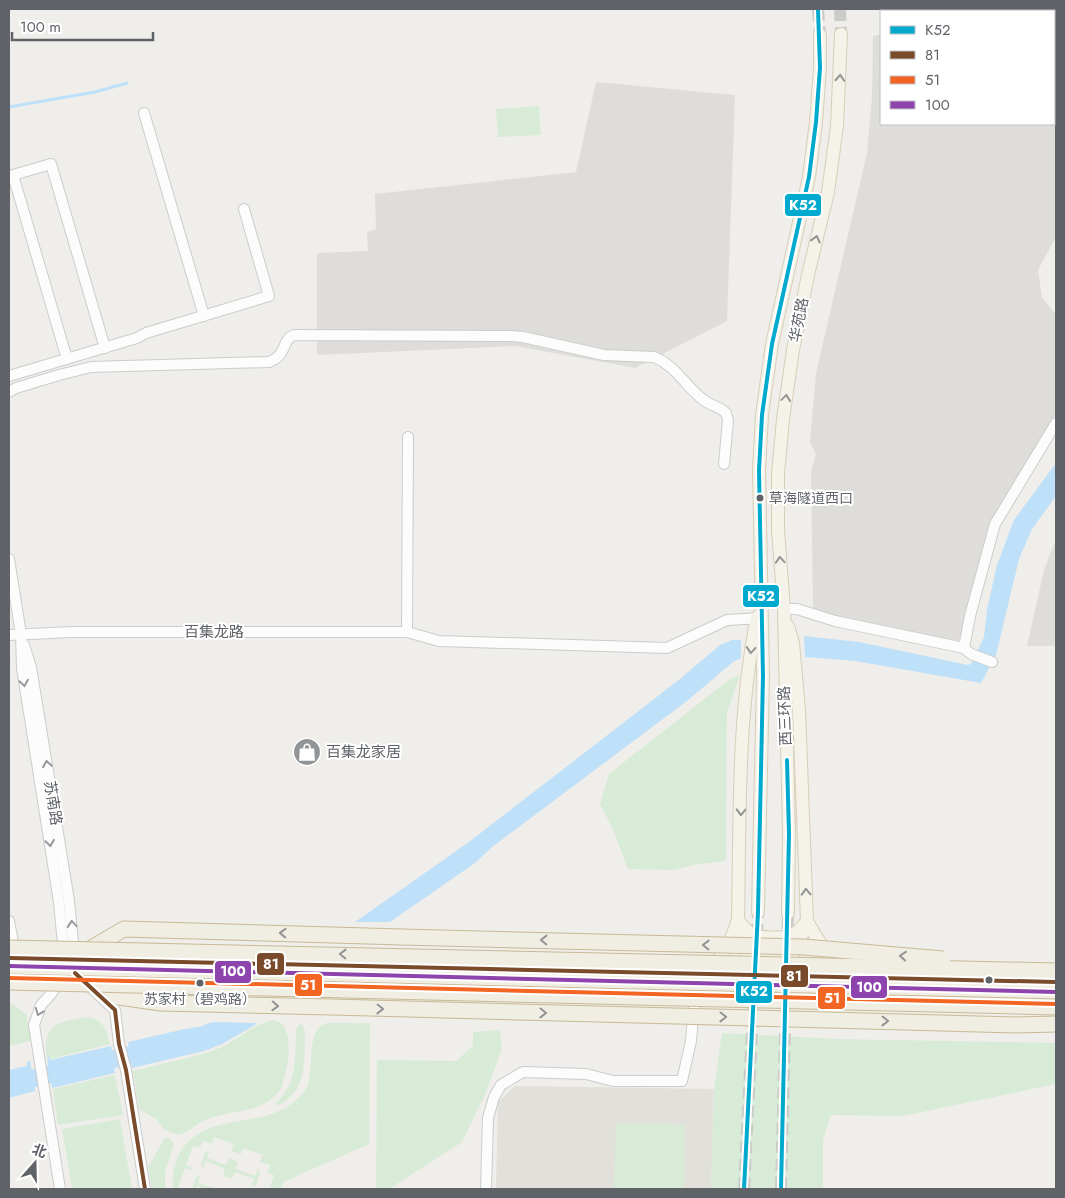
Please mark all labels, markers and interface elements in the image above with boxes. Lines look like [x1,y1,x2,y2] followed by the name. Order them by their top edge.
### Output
[12,10,154,42] scale bar
[880,10,1055,125] legend
[20,16,61,38] text: 100 m
[925,19,950,41] text: K52
[925,44,940,66] text: 81
[925,69,940,91] text: 51
[834,74,845,82] one-way arrow
[925,94,950,116] text: 100
[784,193,822,217] line badge: K52
[789,195,817,215] text: K52
[810,234,821,243] one-way arrow
[784,296,814,344] street label: 华苑路
[780,394,791,402] one-way arrow
[769,488,853,508] place label: 草海隧道西口
[755,493,765,503] marker: 草海隧道西口
[775,556,786,564] one-way arrow
[742,584,780,608] line badge: K52
[747,586,775,606] text: K52
[184,621,244,643] street label: 百集龙路
[745,646,756,654] one-way arrow
[18,679,29,687] one-way arrow
[773,686,797,746] street label: 西三环路
[292,737,322,767] shop icon: 百集龙家居
[326,741,401,763] place label: 百集龙家居
[43,759,53,768] one-way arrow
[39,779,67,827] street label: 苏南路
[735,808,746,816] one-way arrow
[44,840,55,848] one-way arrow
[801,887,812,895] one-way arrow
[66,920,77,928] one-way arrow
[279,928,287,939] one-way arrow
[539,935,547,946] one-way arrow
[702,939,710,950] one-way arrow
[338,949,346,959] one-way arrow
[899,951,907,962] one-way arrow
[256,952,285,976] line badge: 81
[263,954,279,974] text: 81
[214,960,252,984] line badge: 100
[220,961,246,981] text: 100
[780,964,809,988] line badge: 81
[786,966,802,986] text: 81
[294,973,323,997] line badge: 51
[300,975,316,995] text: 51
[850,975,888,999] line badge: 100
[984,975,994,985] unlabelled marker
[856,977,882,997] text: 100
[195,978,205,988] marker: 苏家村（碧鸡路）
[735,980,773,1004] line badge: K52
[740,981,768,1001] text: K52
[817,986,846,1010] line badge: 51
[824,988,840,1008] text: 51
[144,989,256,1009] place label: 苏家村（碧鸡路）
[271,1001,279,1011] one-way arrow
[377,1003,385,1014] one-way arrow
[34,1007,45,1016] one-way arrow
[539,1007,547,1018] one-way arrow
[719,1012,727,1022] one-way arrow
[881,1016,889,1027] one-way arrow
[10,1138,60,1188] north arrow
[29,1139,49,1163] text: 北

